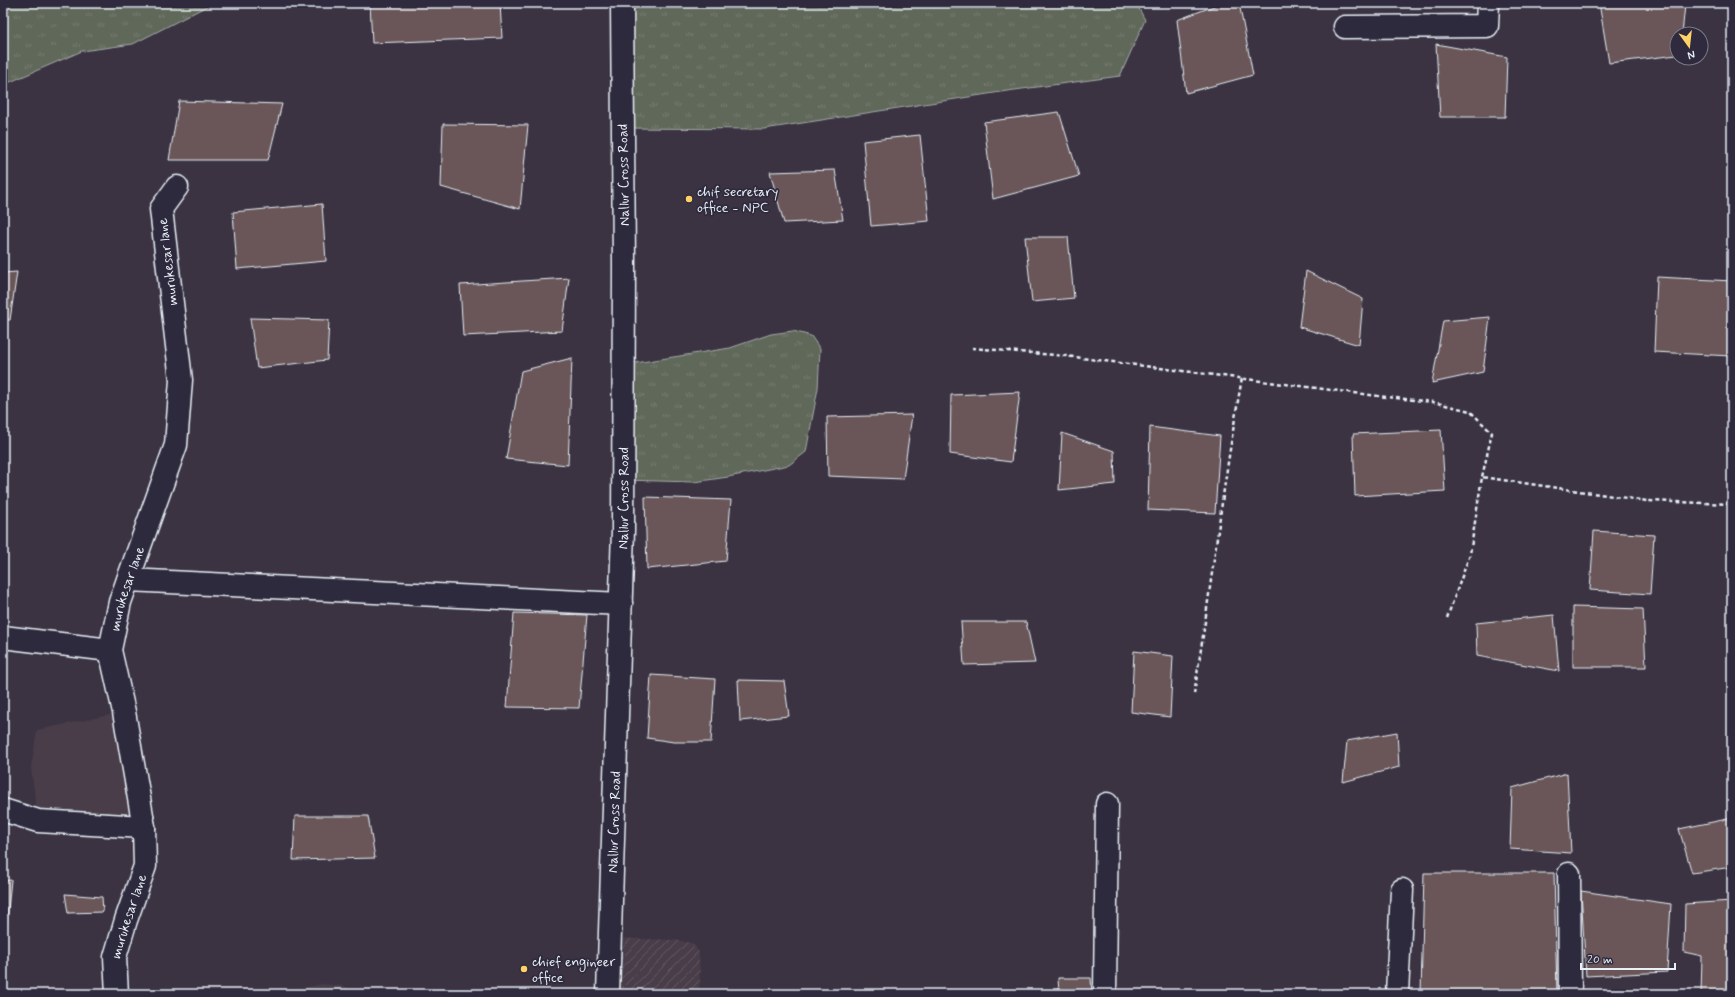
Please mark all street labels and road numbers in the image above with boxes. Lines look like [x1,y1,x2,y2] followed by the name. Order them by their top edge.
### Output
[614,124,634,226] street label: Nallur Cross Road
[154,217,182,307] street label: murukesar lane
[614,447,633,550] street label: Nallur Cross Road
[106,544,149,633] street label: murukesar lane
[604,771,625,874] street label: Nallur Cross Road
[107,871,152,961] street label: murukesar lane

